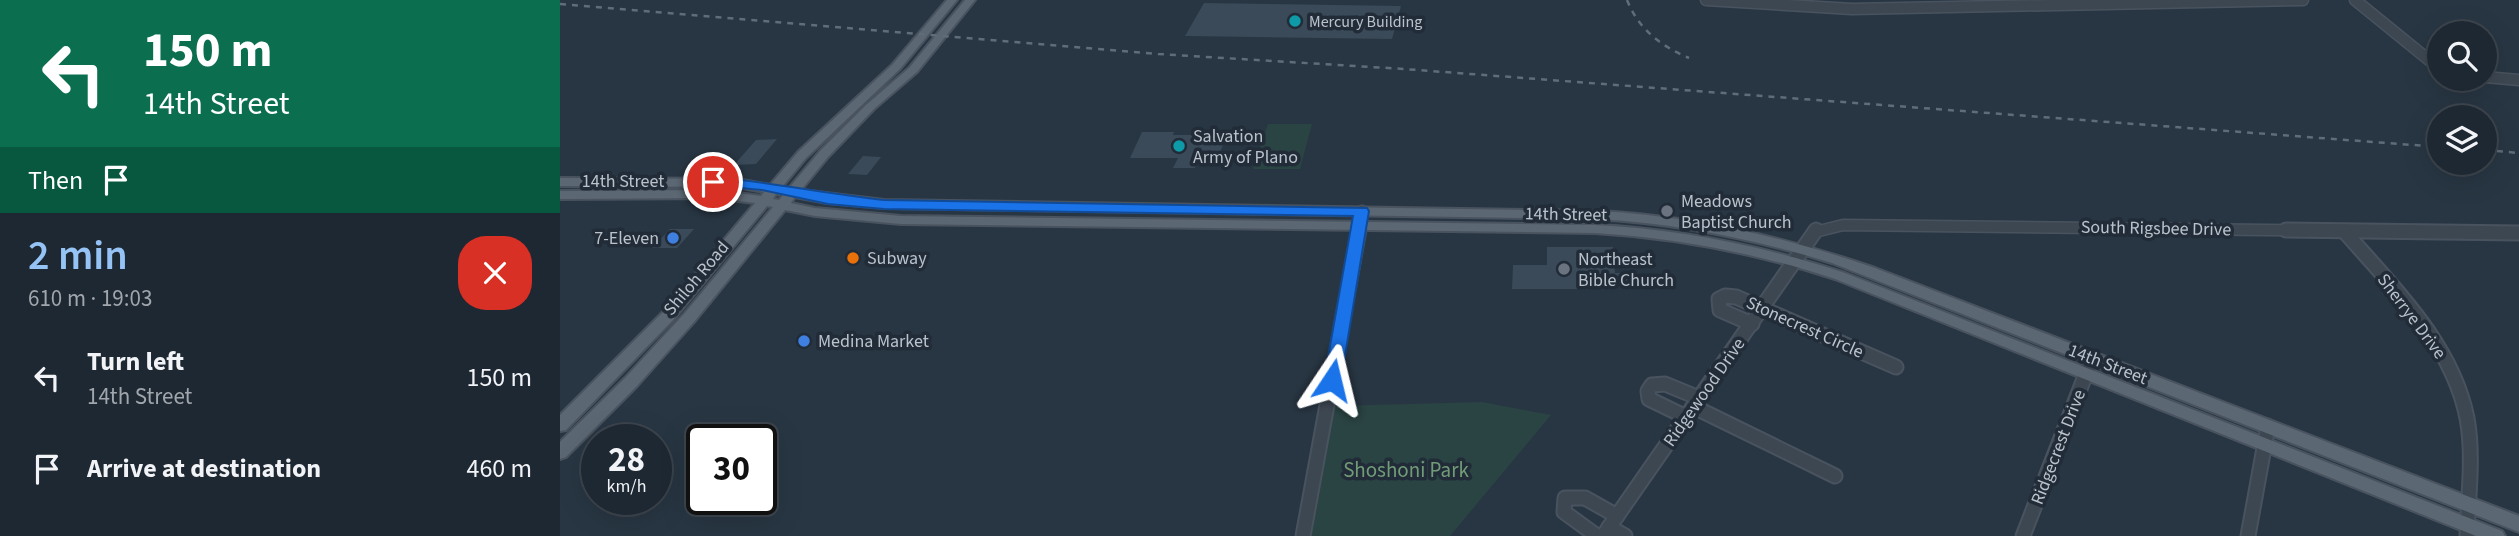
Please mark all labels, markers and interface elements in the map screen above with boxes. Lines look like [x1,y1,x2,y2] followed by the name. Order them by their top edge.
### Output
[1309,11,1422,33] place label: Mercury Building
[1287,13,1303,29] marker: Mercury Building
[143,16,272,86] text: 150 m
[2427,21,2497,175] map controls
[2427,21,2497,91] button: search
[28,28,119,119] icon: left
[143,81,290,127] text: 14th Street
[2427,105,2497,175] button: layers
[1193,124,1298,170] place label: Salvation Army of Plano
[1171,138,1187,154] marker: Salvation Army of Plano
[683,152,743,212] pin
[97,161,135,199] icon: arrive
[28,162,83,199] text: Then
[694,163,732,201] icon: arrive
[582,169,664,194] street label: 14th Street
[1681,189,1792,235] place label: Meadows Baptist Church
[1525,201,1607,228] street label: 14th Street
[1659,203,1675,219] marker: Meadows Baptist Church
[2081,215,2231,242] street label: South Rigsbee Drive
[28,226,128,286] text: 2 min
[594,226,659,251] place label: 7-Eleven
[665,230,681,246] marker: 7-Eleven
[458,236,532,310] button: close
[658,236,735,321] street label: Shiloh Road
[867,246,927,271] place label: Subway
[1578,247,1674,293] place label: Northeast Bible Church
[845,250,861,266] marker: Subway
[1556,261,1572,277] marker: Northeast Bible Church
[2371,268,2452,364] street label: Sherrye Drive
[28,282,152,315] text: 610 m · 19:03
[1742,290,1868,365] street label: Stonecrest Circle
[818,329,929,354] place label: Medina Market
[796,333,812,349] marker: Medina Market
[1658,333,1751,452] street label: Ridgewood Drive
[2065,338,2151,391] street label: 14th Street
[87,343,184,380] text: Turn left
[1295,343,1369,417] position arrow
[28,359,66,397] icon: left
[466,359,532,396] text: 150 m
[87,380,192,413] text: 14th Street
[2025,386,2092,508] street label: Ridgecrest Drive
[686,424,777,515] speed limit sign: 30
[608,435,645,485] text: 28
[28,450,66,488] icon: arrive
[87,450,321,487] text: Arrive at destination
[466,450,532,487] text: 460 m
[1343,455,1469,485] park label: Shoshoni Park
[607,474,646,499] text: km/h

